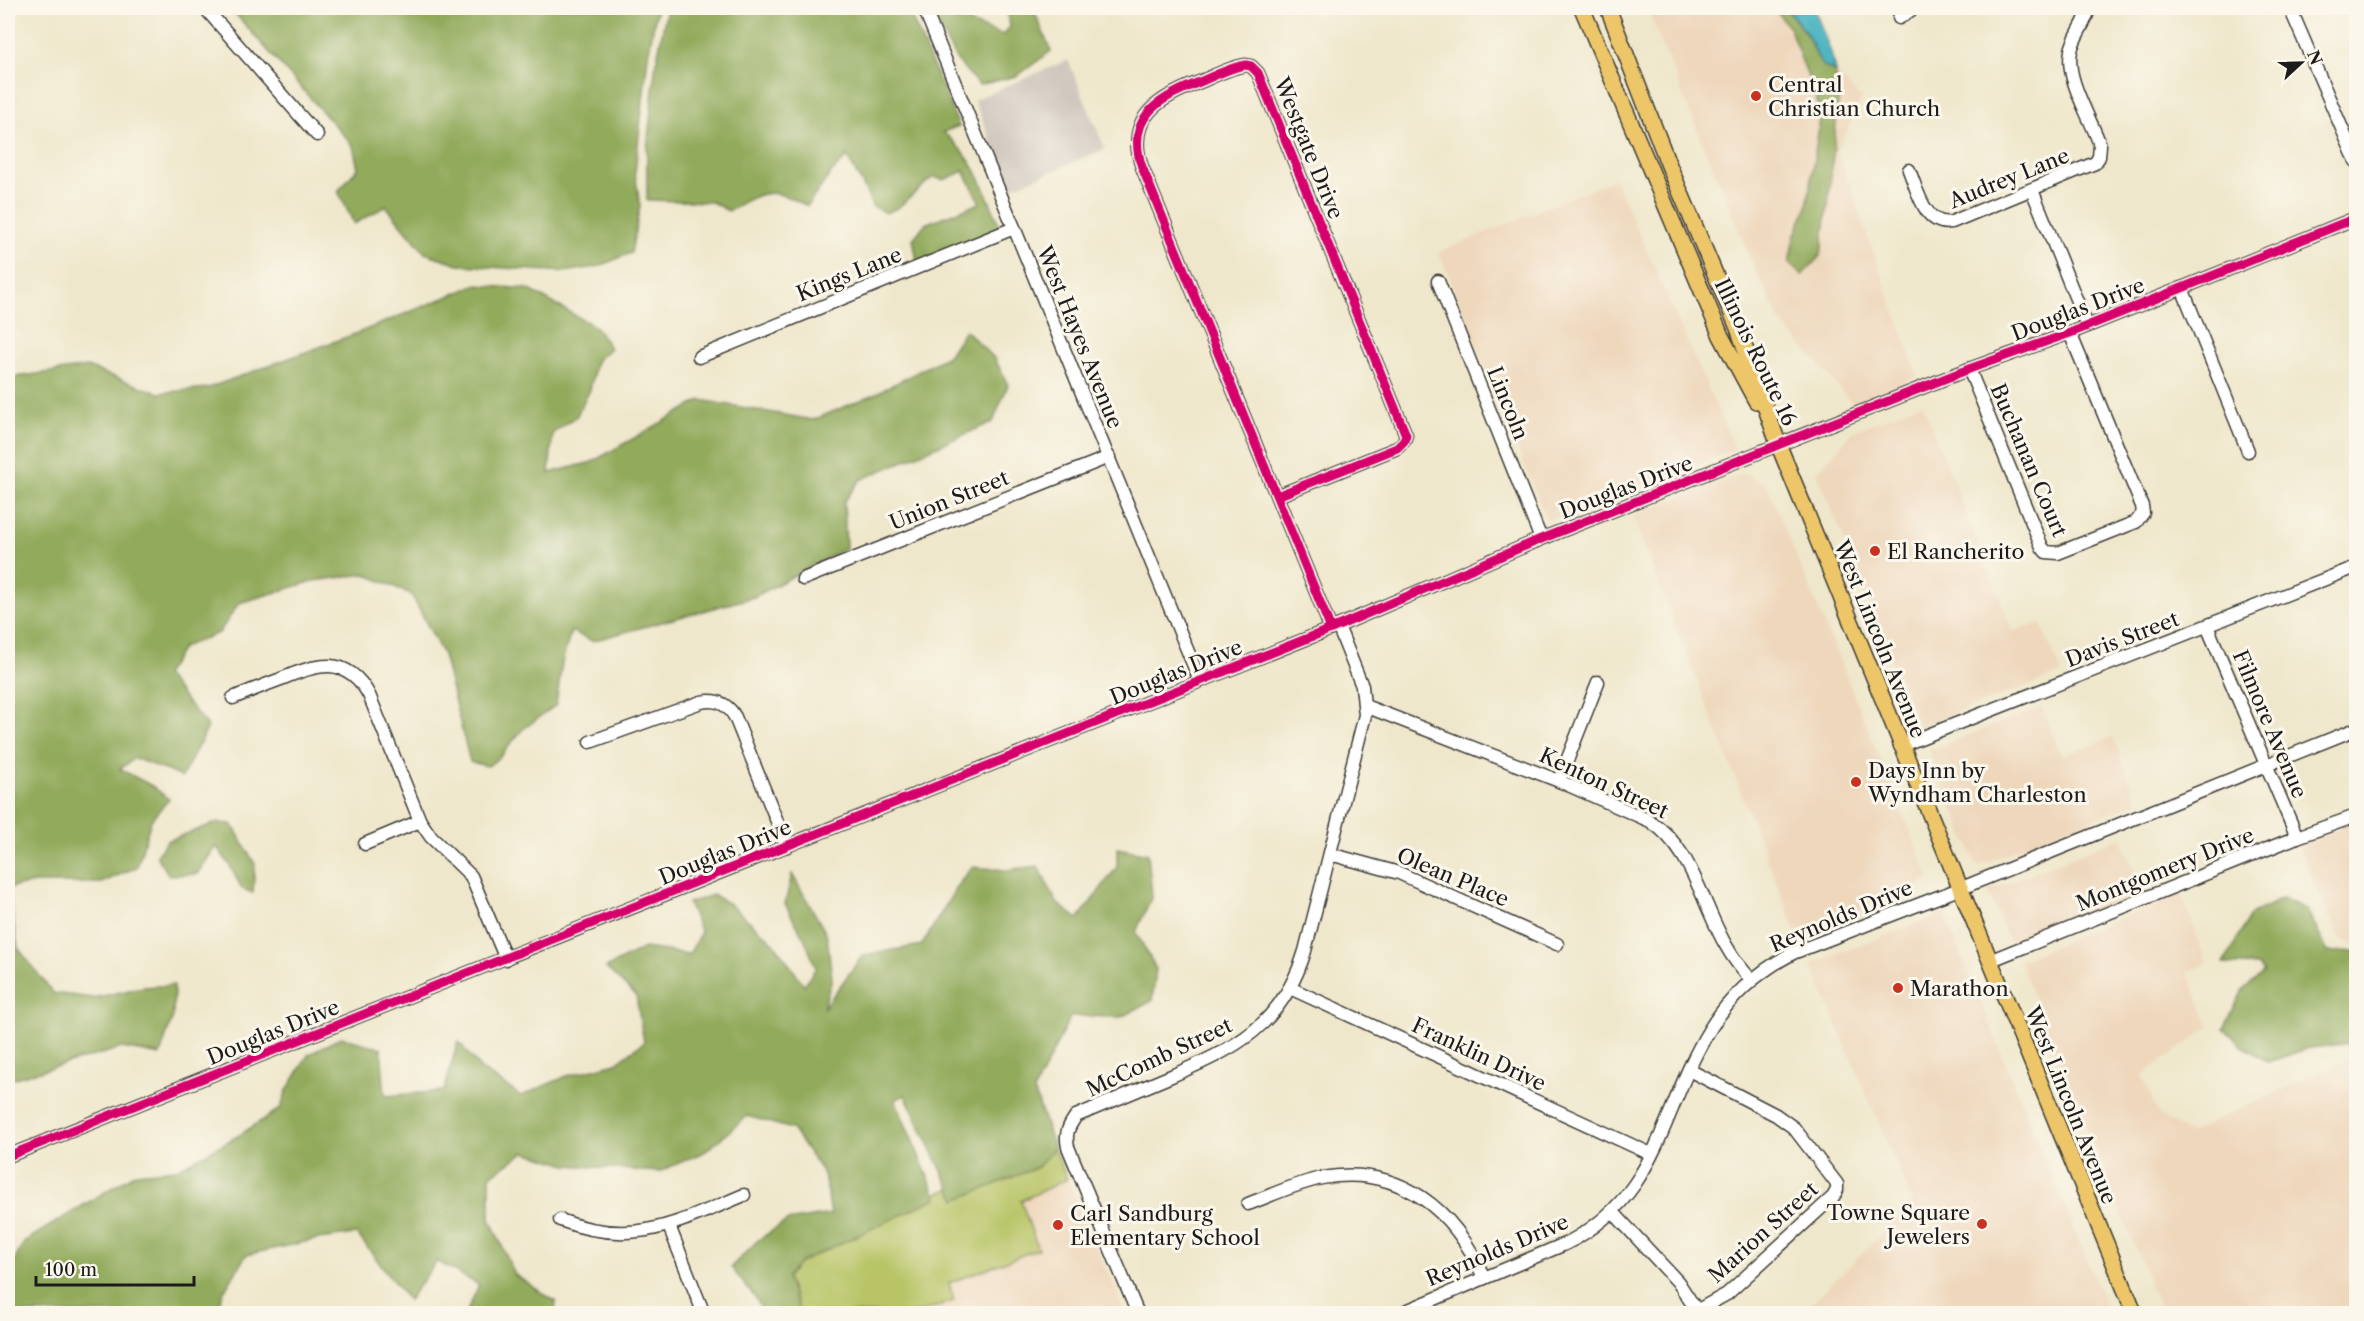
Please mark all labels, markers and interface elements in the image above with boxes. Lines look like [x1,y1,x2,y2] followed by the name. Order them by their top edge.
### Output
[2271,33,2331,93] north arrow
[2303,47,2327,68] text: N
[1269,72,1349,223] street label: Westgate Drive
[1768,72,1940,121] place label: Central Christian Church
[1749,89,1763,103] marker: Central Christian Church
[1944,143,2073,214] street label: Audrey Lane
[1032,241,1128,432] street label: West Hayes Avenue
[793,242,905,306] street label: Kings Lane
[2008,272,2148,346] street label: Douglas Drive
[1710,274,1802,430] street label: Illinois Route 16
[1482,363,1534,443] street label: Lincoln
[1985,380,2073,541] street label: Buchanan Court
[1556,450,1696,524] street label: Douglas Drive
[886,465,1013,535] street label: Union Street
[1829,536,1931,741] street label: West Lincoln Avenue
[1887,539,2024,564] place label: El Rancherito
[1868,544,1882,558] marker: El Rancherito
[2062,606,2183,672] street label: Davis Street
[1106,634,1246,710] street label: Douglas Drive
[2228,646,2312,802] street label: Filmore Avenue
[1536,742,1673,824] street label: Kenton Street
[1867,758,2087,807] place label: Days Inn by Wyndham Charleston
[1849,775,1863,789] marker: Days Inn by Wyndham Charleston
[655,814,795,890] street label: Douglas Drive
[2073,822,2257,916] street label: Montgomery Drive
[1393,842,1513,912] street label: Olean Place
[1766,875,1916,957] street label: Reynolds Drive
[1910,976,2009,1001] place label: Marathon
[1891,981,1905,995] marker: Marathon
[203,994,343,1070] street label: Douglas Drive
[2020,1002,2122,1207] street label: West Lincoln Avenue
[1082,1012,1236,1102] street label: McComb Street
[1408,1012,1550,1096] street label: Franklin Drive
[1703,1176,1823,1288] street label: Marion Street
[1827,1200,1970,1249] place label: Towne Square Jewelers
[1070,1201,1260,1250] place label: Carl Sandburg Elementary School
[1422,1209,1572,1291] street label: Reynolds Drive
[1975,1217,1989,1231] marker: Towne Square Jewelers
[1051,1218,1065,1232] marker: Carl Sandburg Elementary School
[36,1249,194,1287] scale bar
[45,1259,97,1281] text: 100 m

